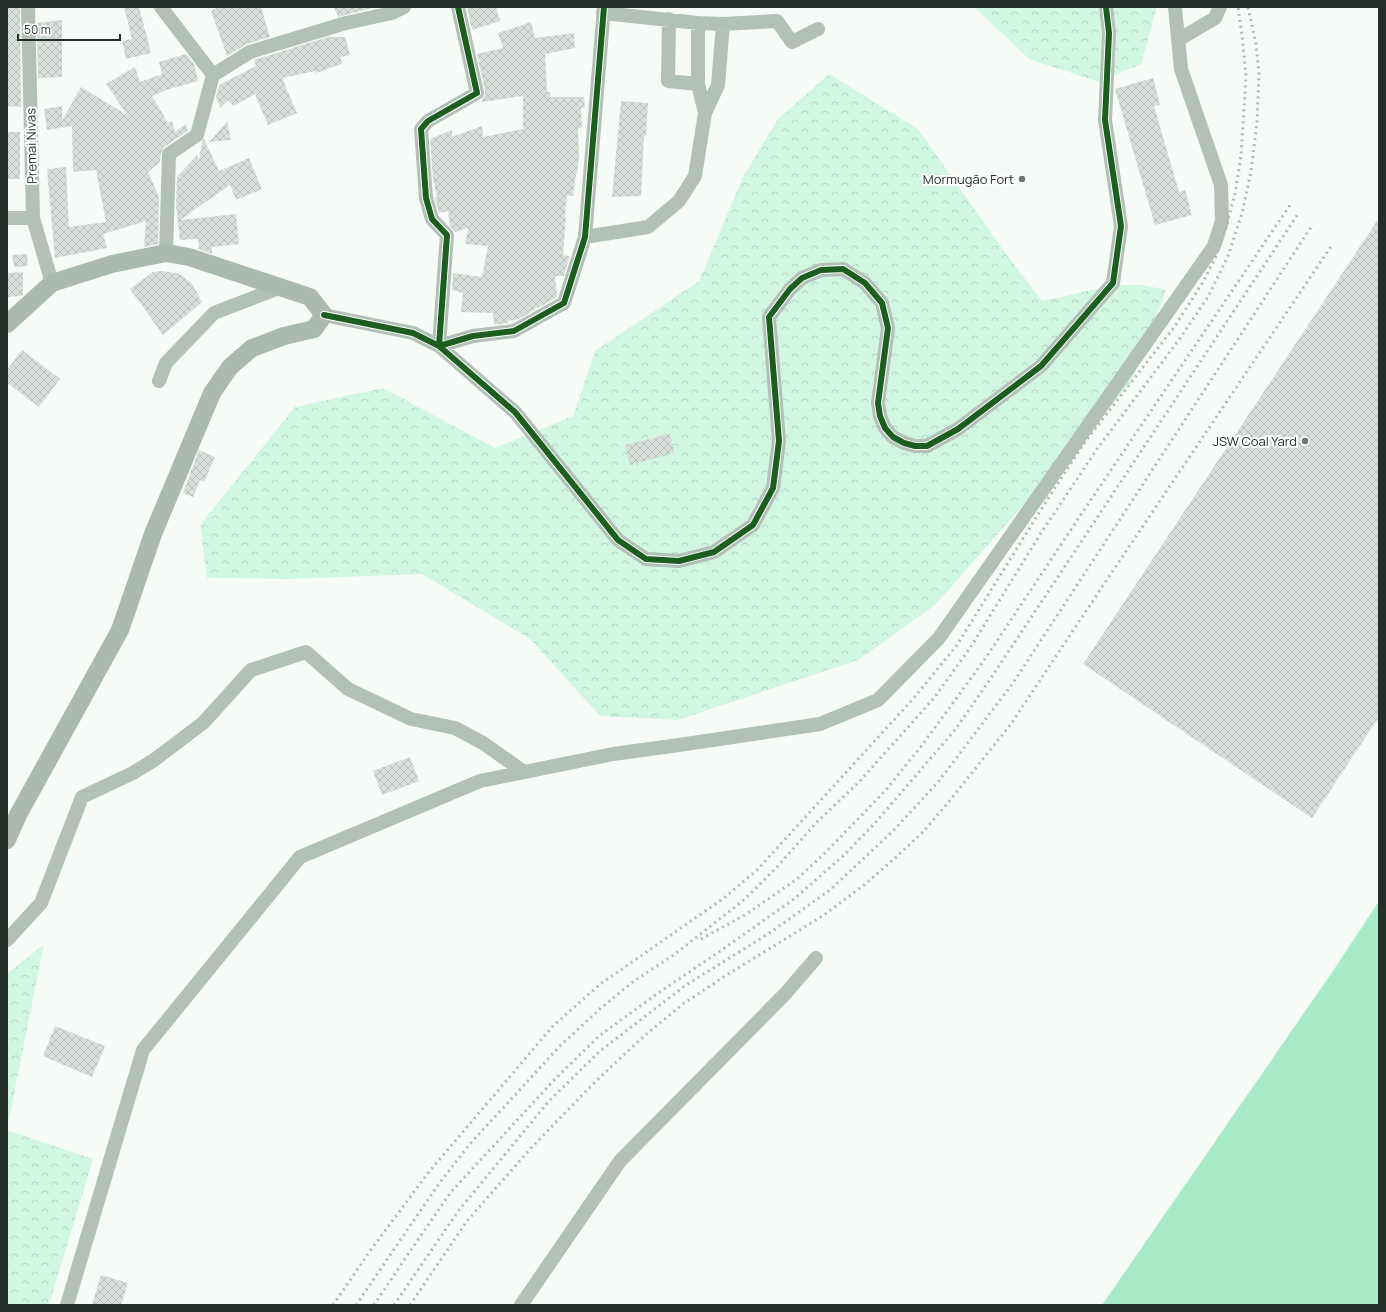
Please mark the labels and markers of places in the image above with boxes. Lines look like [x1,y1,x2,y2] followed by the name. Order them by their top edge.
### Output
[923,170,1014,188] place label: Mormugão Fort
[1017,174,1027,184] marker: Mormugão Fort
[1213,432,1297,450] place label: JSW Coal Yard
[1300,436,1310,446] marker: JSW Coal Yard

